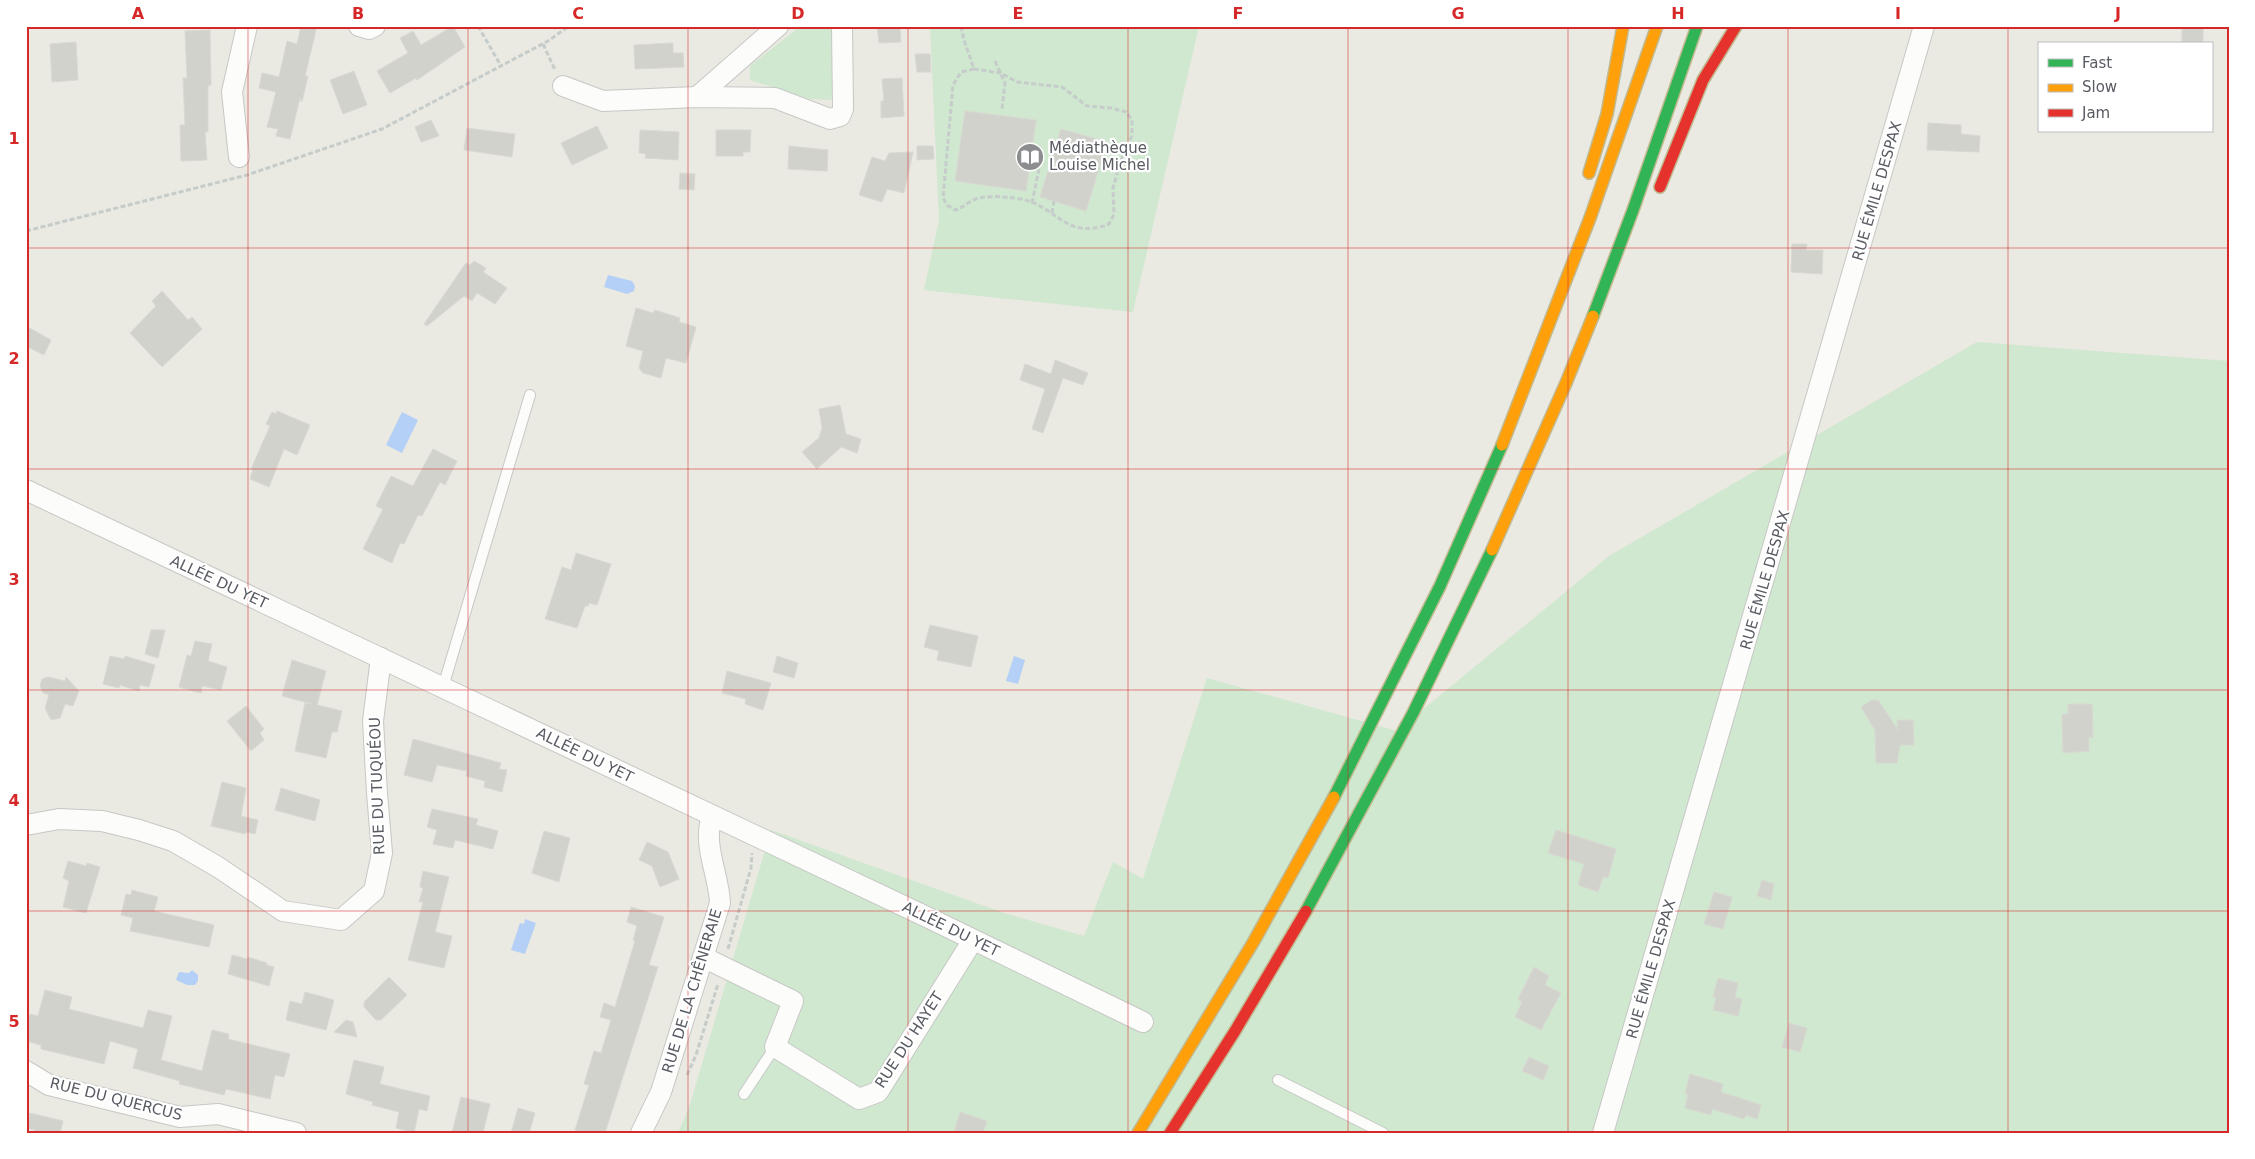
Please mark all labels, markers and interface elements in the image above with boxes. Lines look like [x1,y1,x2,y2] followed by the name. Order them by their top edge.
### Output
[132,4,145,23] text: A
[352,4,364,23] text: B
[572,4,584,23] text: C
[791,4,805,23] text: D
[1013,4,1023,23] text: E
[1233,4,1243,23] text: F
[1451,4,1465,23] text: G
[1671,4,1685,23] text: H
[1895,4,1901,23] text: I
[2114,4,2121,23] text: J
[2038,42,2212,132] legend
[2082,54,2112,72] text: Fast
[2082,78,2117,96] text: Slow
[2081,104,2110,122] text: Jam
[1848,119,1906,263] street label: RUE ÉMILE DESPAX
[8,129,20,148] text: 1
[1049,139,1150,174] place label: Médiathèque Louise Michel
[1015,142,1045,172] library icon: Médiathèque Louise Michel
[8,349,20,368] text: 2
[1736,508,1794,652] street label: RUE ÉMILE DESPAX
[167,551,272,613] street label: ALLÉE DU YET
[8,570,20,589] text: 3
[365,717,388,855] street label: RUE DU TUQUÉOU
[534,723,638,787] street label: ALLÉE DU YET
[8,791,20,810] text: 4
[900,897,1004,961] street label: ALLÉE DU YET
[1622,897,1680,1041] street label: RUE ÉMILE DESPAX
[657,906,726,1075] street label: RUE DE LA CHÊNERAIE
[871,988,947,1092] street label: RUE DU HAYET
[8,1012,20,1031] text: 5
[48,1074,184,1124] street label: RUE DU QUERCUS

